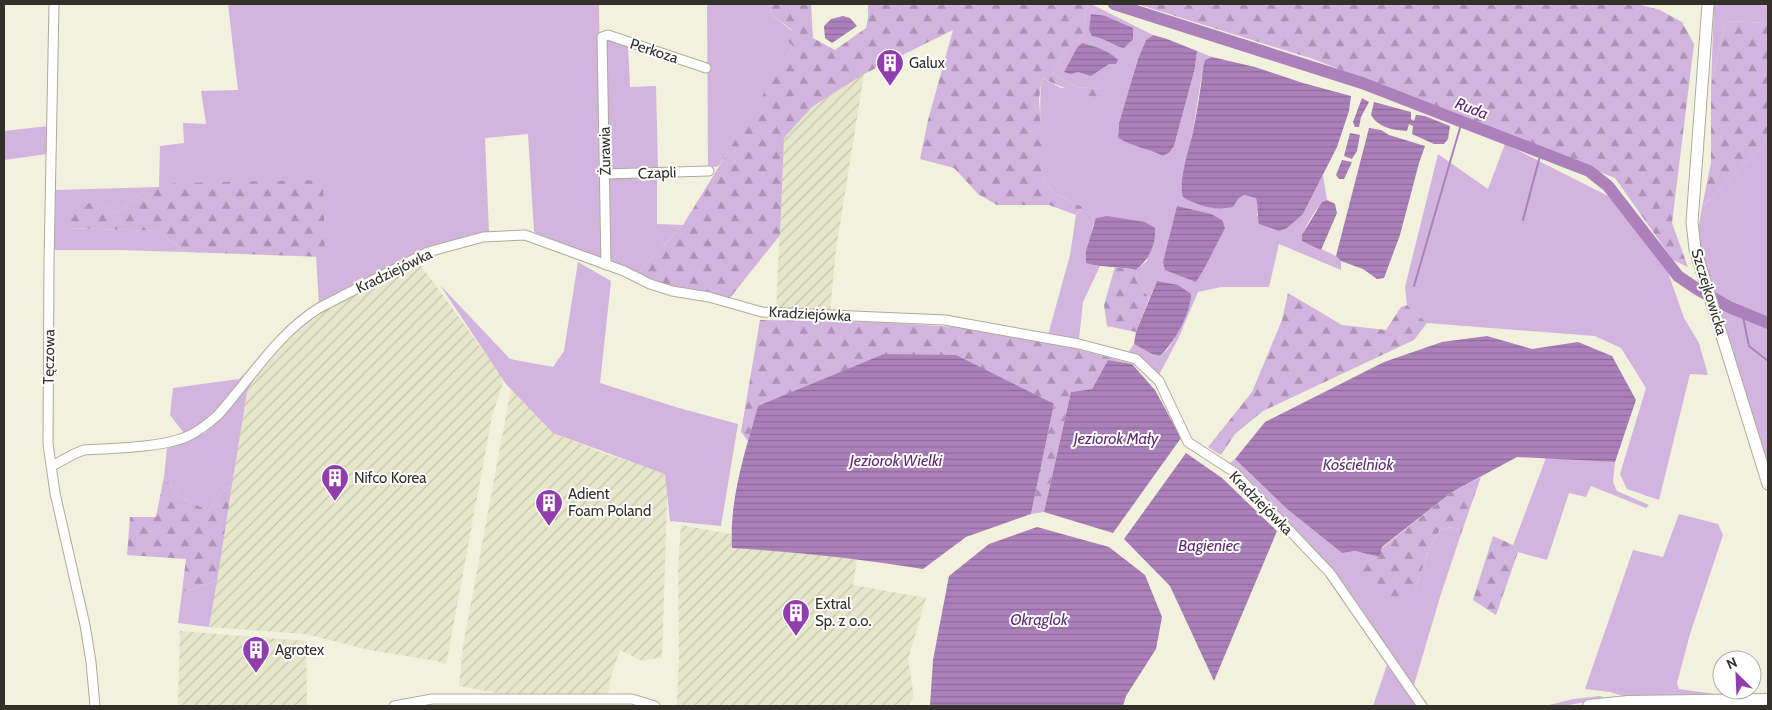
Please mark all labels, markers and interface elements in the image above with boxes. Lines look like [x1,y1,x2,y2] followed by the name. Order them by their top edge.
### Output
[628,35,681,67] street label: Perkoza
[875,48,905,87] building icon: Galux
[909,54,945,72] place label: Galux
[1453,94,1491,123] water label: Ruda
[595,126,614,176] street label: Żurawia
[637,163,677,183] street label: Czapli
[353,244,436,297] street label: Kradziejówka
[1687,247,1731,338] street label: Szczejkowicka
[768,303,853,325] street label: Kradziejówka
[40,328,58,385] street label: Tęczowa
[1072,429,1159,448] water label: Jeziorok Mały
[848,451,943,470] water label: Jeziorok Wielki
[1323,455,1394,474] water label: Kościelniok
[320,463,350,502] building icon: Nifco Korea
[1225,467,1297,539] street label: Kradziejówka
[354,469,427,487] place label: Nifco Korea
[568,485,651,520] place label: Adient Foam Poland
[534,488,564,527] building icon: Adient Foam Poland
[1178,536,1240,555] water label: Bagieniec
[815,595,872,630] place label: Extral Sp. z o.o.
[781,598,811,637] building icon: Extral Sp. z o.o.
[1010,610,1069,629] water label: Okrąglok
[241,635,271,674] building icon: Agrotex
[275,641,324,659] place label: Agrotex
[1712,650,1762,700] north arrow
[1724,653,1740,673] text: N

